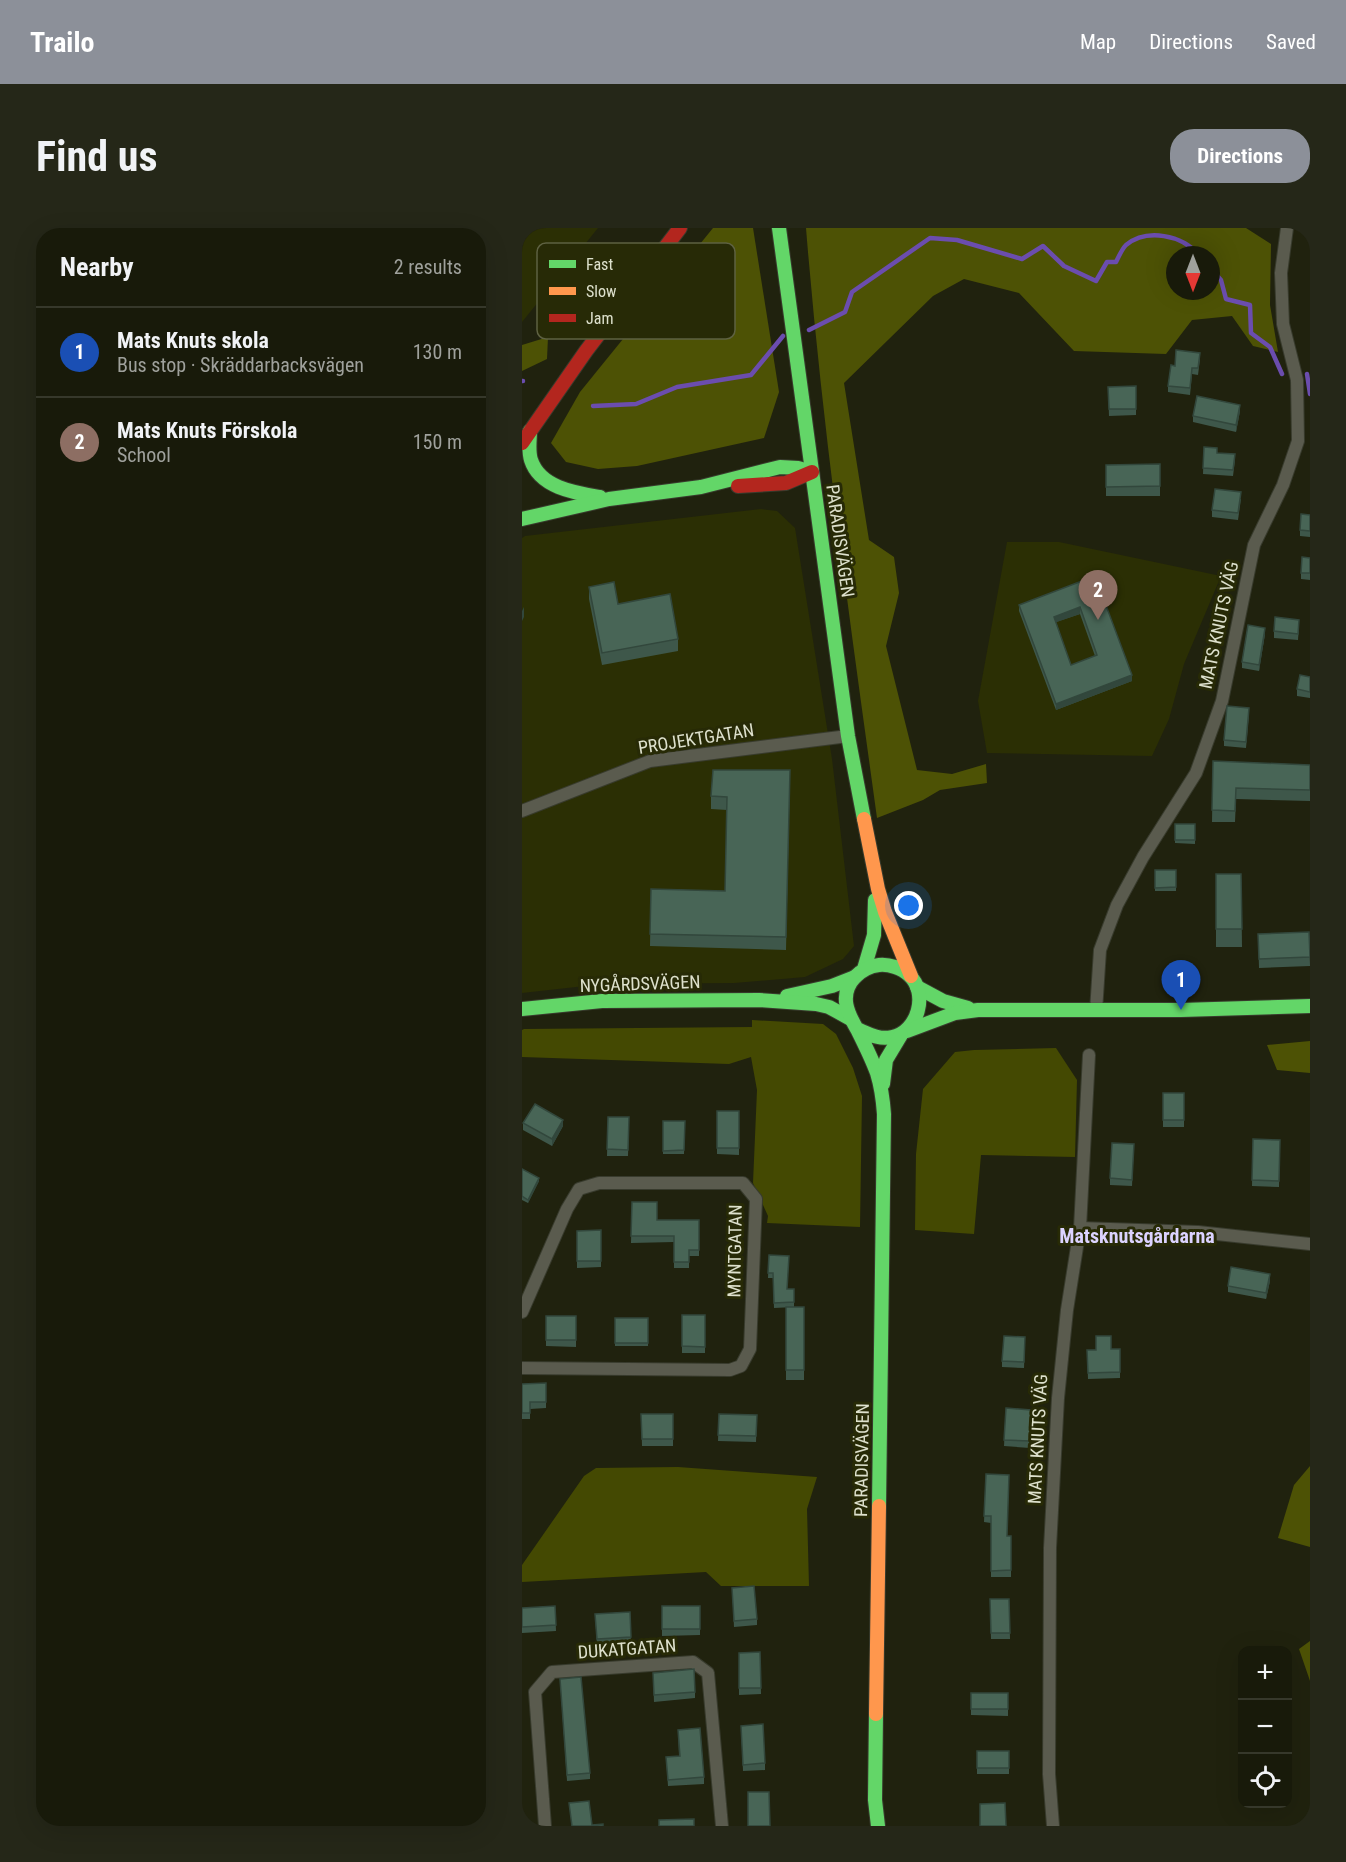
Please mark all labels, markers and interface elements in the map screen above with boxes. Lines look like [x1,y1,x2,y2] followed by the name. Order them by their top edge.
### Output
[30,26,94,59] text: Trailo
[1080,30,1116,54] text: Map
[1149,30,1233,54] text: Directions
[1266,30,1316,54] text: Saved
[1170,129,1310,183] button: Directions
[36,132,157,181] text: Find us
[537,243,735,339] legend
[1166,246,1220,300] north arrow
[60,252,134,282] text: Nearby
[394,255,462,279] text: 2 results
[586,255,613,274] text: Fast
[586,282,616,301] text: Slow
[586,309,613,328] text: Jam
[117,328,269,353] text: Mats Knuts skola
[74,340,85,364] text: 1
[413,340,462,364] text: 130 m
[117,353,364,377] text: Bus stop · Skräddarbacksvägen
[117,418,297,443] text: Mats Knuts Förskola
[74,430,85,454] text: 2
[413,430,462,454] text: 150 m
[117,443,171,467] text: School
[822,483,859,599] street label: PARADISVÄGEN
[1195,559,1242,691] street label: MATS KNUTS VÄG
[1078,570,1118,620] pin: 2
[636,719,755,758] street label: PROJEKTGATAN
[894,891,923,920] your location
[1162,960,1200,1010] pin: 1
[579,970,701,996] street label: NYGÅRDSVÄGEN
[723,1204,746,1298] street label: MYNTGATAN
[1059,1224,1215,1248] district label: Matsknutsgårdarna
[1024,1374,1051,1504] street label: MATS KNUTS VÄG
[850,1403,873,1517] street label: PARADISVÄGEN
[577,1635,677,1662] street label: DUKATGATAN
[1238,1646,1292,1808] map controls
[1238,1646,1292,1700] button: +
[1238,1700,1292,1754] button: −
[1238,1754,1292,1808] button: locate

